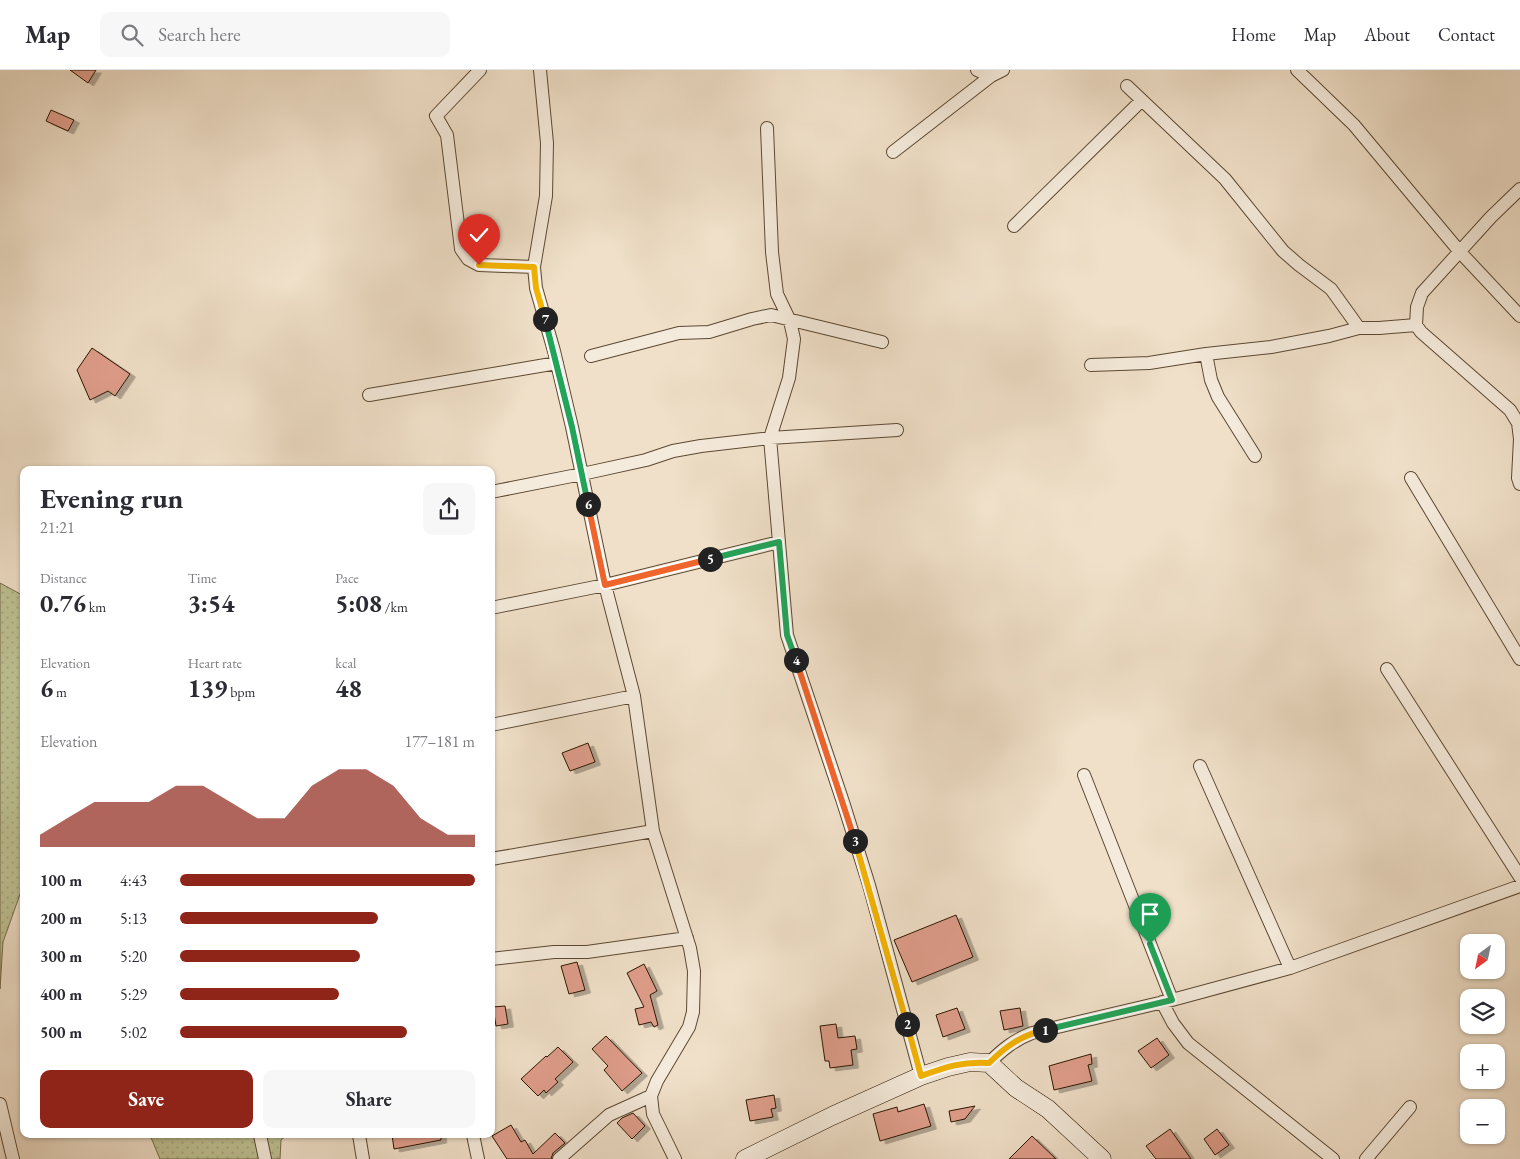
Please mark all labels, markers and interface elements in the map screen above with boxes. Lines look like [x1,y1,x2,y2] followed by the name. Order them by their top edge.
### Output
[100,12,450,57] search box
[25,19,70,50] text: Map
[118,21,146,49] icon: search
[158,22,241,47] text: Search here
[1231,23,1276,46] text: Home
[1304,23,1336,46] text: Map
[1364,23,1410,46] text: About
[1438,23,1495,46] text: Contact
[458,214,500,265] pin
[465,221,493,249] icon: check
[532,306,558,332] pin: 7
[542,310,549,328] text: 7
[40,480,183,516] text: Evening run
[423,483,475,535] button: share
[576,492,600,516] pin: 6
[585,495,592,513] text: 6
[40,517,75,538] text: 21:21
[698,546,722,572] pin: 5
[707,550,714,568] text: 5
[40,569,87,587] text: Distance
[188,569,217,587] text: Time
[335,569,359,587] text: Pace
[40,587,86,619] text: 0.76
[188,587,234,619] text: 3:54
[335,587,382,619] text: 5:08
[86,598,106,616] text: km
[382,598,408,616] text: /km
[784,648,808,672] pin: 4
[793,651,800,669] text: 4
[40,654,90,672] text: Elevation
[188,654,242,672] text: Heart rate
[335,654,356,672] text: kcal
[40,672,53,704] text: 6
[188,672,227,704] text: 139
[335,672,362,704] text: 48
[53,683,67,701] text: m
[227,683,256,701] text: bpm
[40,731,98,752] text: Elevation
[404,731,475,752] text: 177–181 m
[842,828,868,854] pin: 3
[852,832,859,850] text: 3
[40,870,82,891] text: 100 m
[120,870,147,891] text: 4:43
[1129,893,1171,944] pin
[1136,900,1164,928] icon: arrive
[40,908,82,929] text: 200 m
[120,908,147,929] text: 5:13
[1460,934,1505,979] north arrow
[1460,934,1505,1144] map controls
[40,946,82,967] text: 300 m
[120,946,147,967] text: 5:20
[40,984,82,1005] text: 400 m
[120,984,147,1005] text: 5:29
[1460,989,1505,1034] button: layers
[894,1012,920,1036] pin: 2
[904,1015,911,1033] text: 2
[1032,1018,1058,1042] pin: 1
[1042,1021,1049,1039] text: 1
[40,1022,82,1043] text: 500 m
[120,1022,147,1043] text: 5:02
[1460,1044,1505,1089] button: +
[40,1070,253,1128] button: Save
[263,1070,475,1128] button: Share
[1460,1099,1505,1144] button: −

